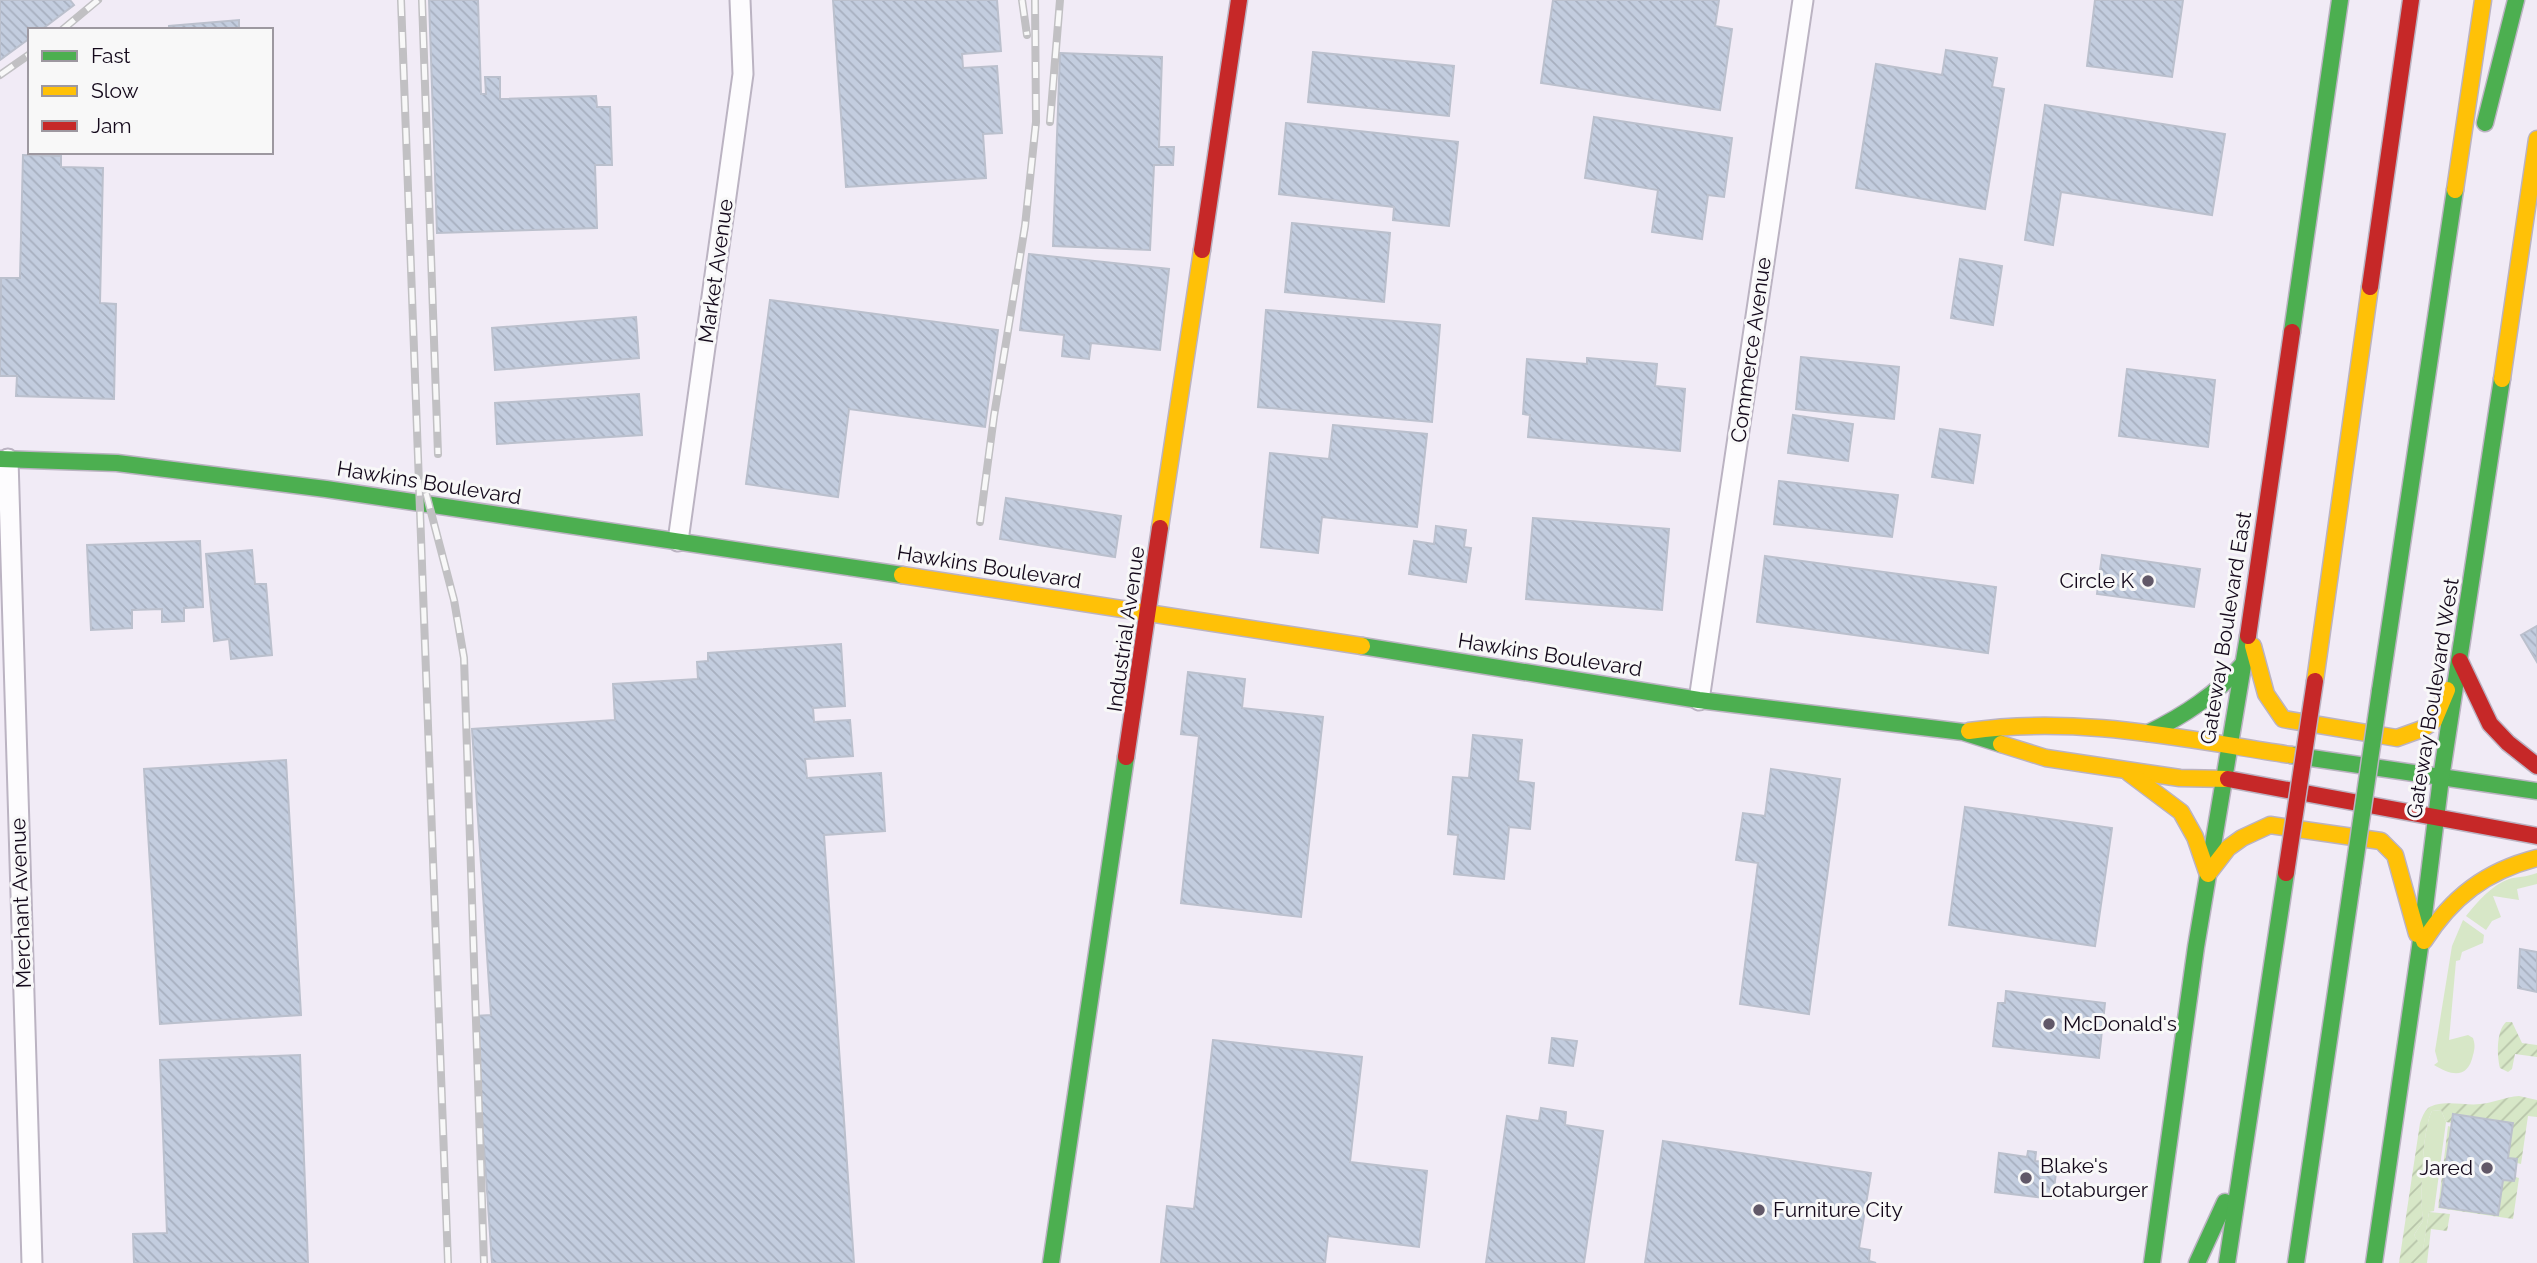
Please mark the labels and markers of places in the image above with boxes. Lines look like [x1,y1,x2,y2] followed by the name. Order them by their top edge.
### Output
[2060,568,2134,593] place label: Circle K
[2140,573,2156,589] marker: Circle K
[2063,1011,2177,1036] place label: McDonald's
[2041,1016,2057,1032] marker: McDonald's
[2040,1153,2149,1202] place label: Blake's Lotaburger
[2419,1155,2473,1180] place label: Jared
[2479,1160,2495,1176] marker: Jared
[2018,1170,2034,1186] marker: Blake's Lotaburger
[1773,1197,1903,1222] place label: Furniture City
[1751,1202,1767,1218] marker: Furniture City

